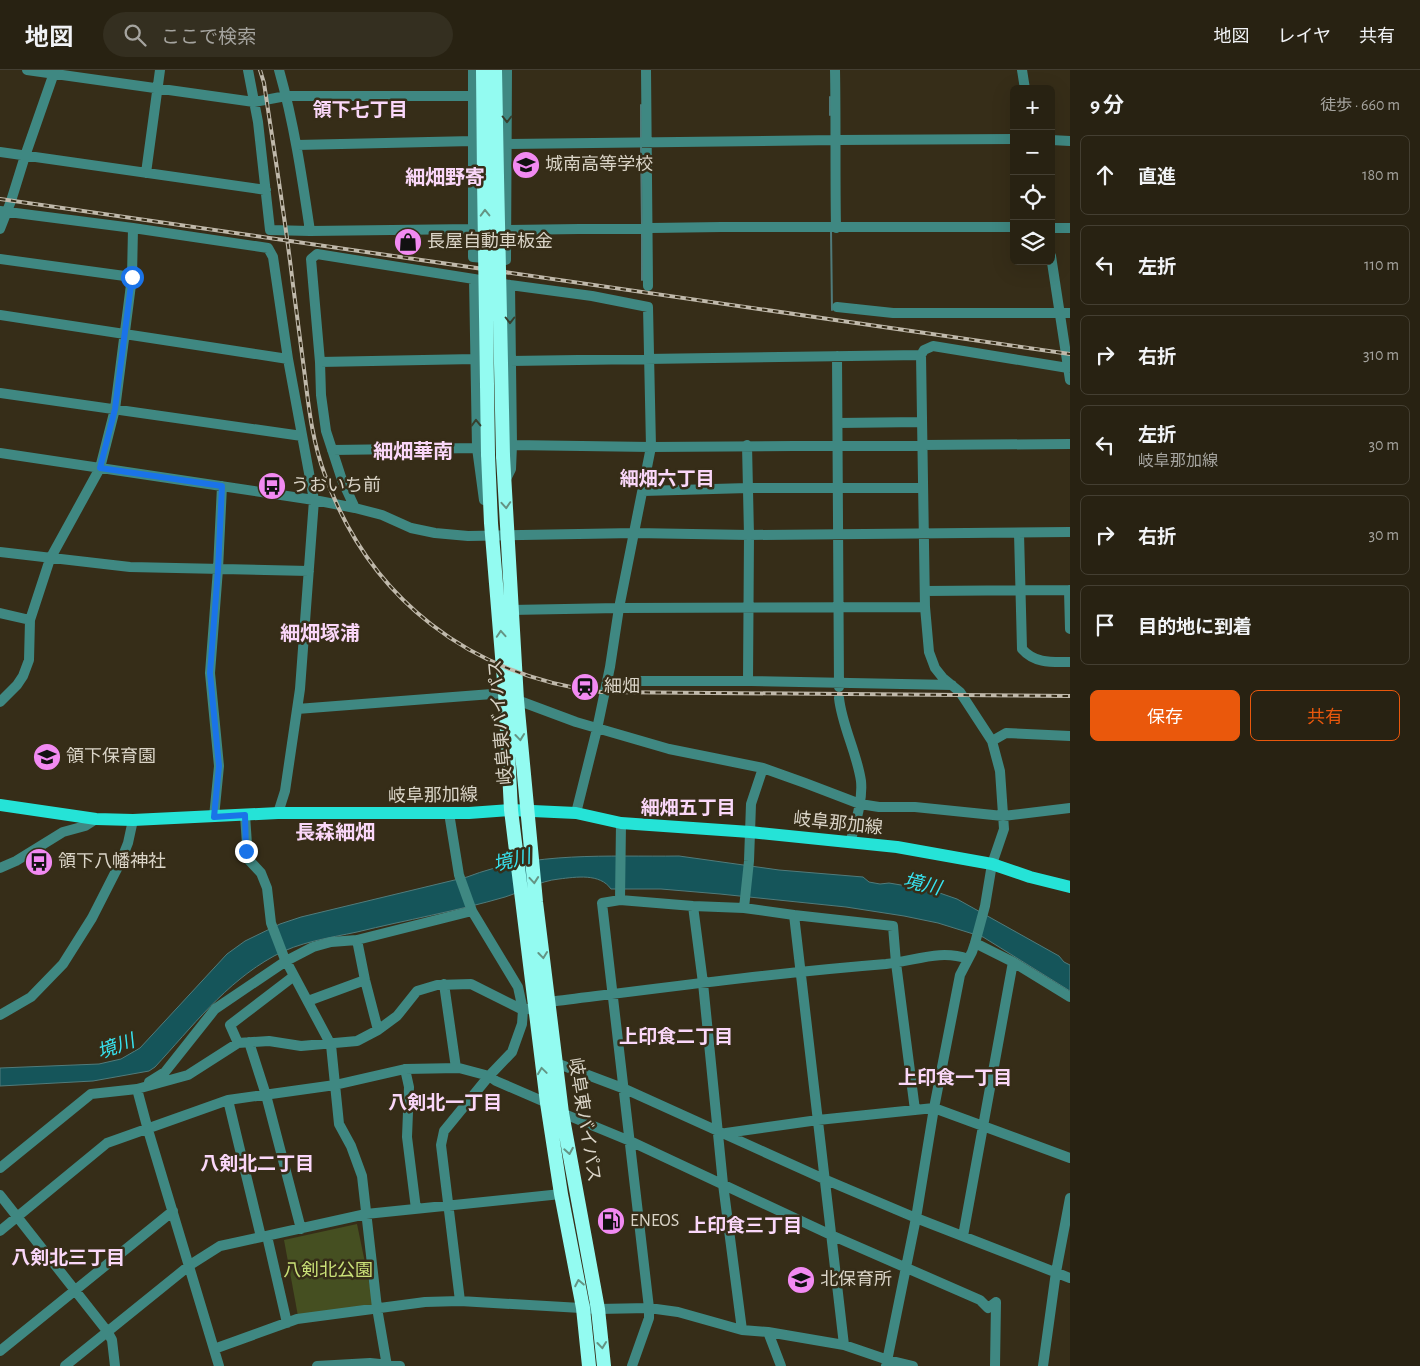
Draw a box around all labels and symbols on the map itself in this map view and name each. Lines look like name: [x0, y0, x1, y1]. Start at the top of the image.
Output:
district label: 領下七丁目: [312, 100, 408, 120]
one-way arrow: [501, 115, 512, 123]
school or university icon: 城南高等学校: [511, 150, 541, 180]
place label: 城南高等学校: [545, 154, 653, 174]
district label: 細畑野寄: [405, 167, 485, 188]
one-way arrow: [480, 209, 490, 216]
shop icon: 長屋自動車板金: [393, 227, 423, 257]
place label: 長屋自動車板金: [427, 231, 553, 251]
route start: [121, 266, 144, 289]
one-way arrow: [505, 316, 515, 324]
one-way arrow: [471, 419, 481, 426]
district label: 細畑華南: [373, 441, 453, 462]
district label: 細畑六丁目: [619, 468, 715, 489]
bus stop icon: うおいち前: [257, 471, 287, 501]
place label: うおいち前: [291, 475, 381, 495]
one-way arrow: [500, 501, 511, 509]
district label: 細畑塚浦: [280, 622, 360, 644]
one-way arrow: [495, 630, 506, 638]
street label: 岐阜東バイパス: [486, 659, 515, 785]
station icon: 細畑: [570, 672, 600, 702]
place label: 細畑: [604, 676, 640, 696]
one-way arrow: [515, 733, 526, 741]
school or university icon: 領下保育園: [32, 742, 62, 772]
place label: 領下保育園: [66, 747, 156, 766]
street label: 岐阜那加線: [388, 784, 478, 806]
district label: 細畑五丁目: [640, 797, 736, 818]
street label: 岐阜那加線: [792, 808, 884, 838]
district label: 長森細畑: [295, 822, 375, 843]
route end: [235, 840, 258, 863]
water label: 境川: [491, 846, 535, 875]
bus stop icon: 領下八幡神社: [24, 847, 54, 877]
place label: 領下八幡神社: [58, 852, 166, 871]
water label: 境川: [901, 870, 945, 899]
one-way arrow: [528, 876, 539, 884]
one-way arrow: [537, 951, 548, 959]
district label: 上印食二丁目: [619, 1026, 733, 1047]
water label: 境川: [95, 1030, 139, 1062]
street label: 岐阜東バイパス: [565, 1056, 604, 1183]
one-way arrow: [538, 1067, 548, 1075]
district label: 上印食一丁目: [898, 1067, 1012, 1088]
district label: 八剣北一丁目: [388, 1093, 502, 1113]
one-way arrow: [563, 1146, 574, 1155]
district label: 八剣北二丁目: [200, 1154, 314, 1174]
fuel station icon: ENEOS: [596, 1206, 626, 1236]
place label: ENEOS: [630, 1212, 679, 1230]
district label: 上印食三丁目: [688, 1215, 802, 1236]
district label: 八剣北三丁目: [11, 1248, 125, 1268]
park label: 八剣北公園: [283, 1260, 373, 1280]
school or university icon: 北保育所: [786, 1265, 816, 1295]
place label: 北保育所: [820, 1269, 892, 1289]
one-way arrow: [574, 1279, 584, 1287]
one-way arrow: [596, 1342, 607, 1350]

